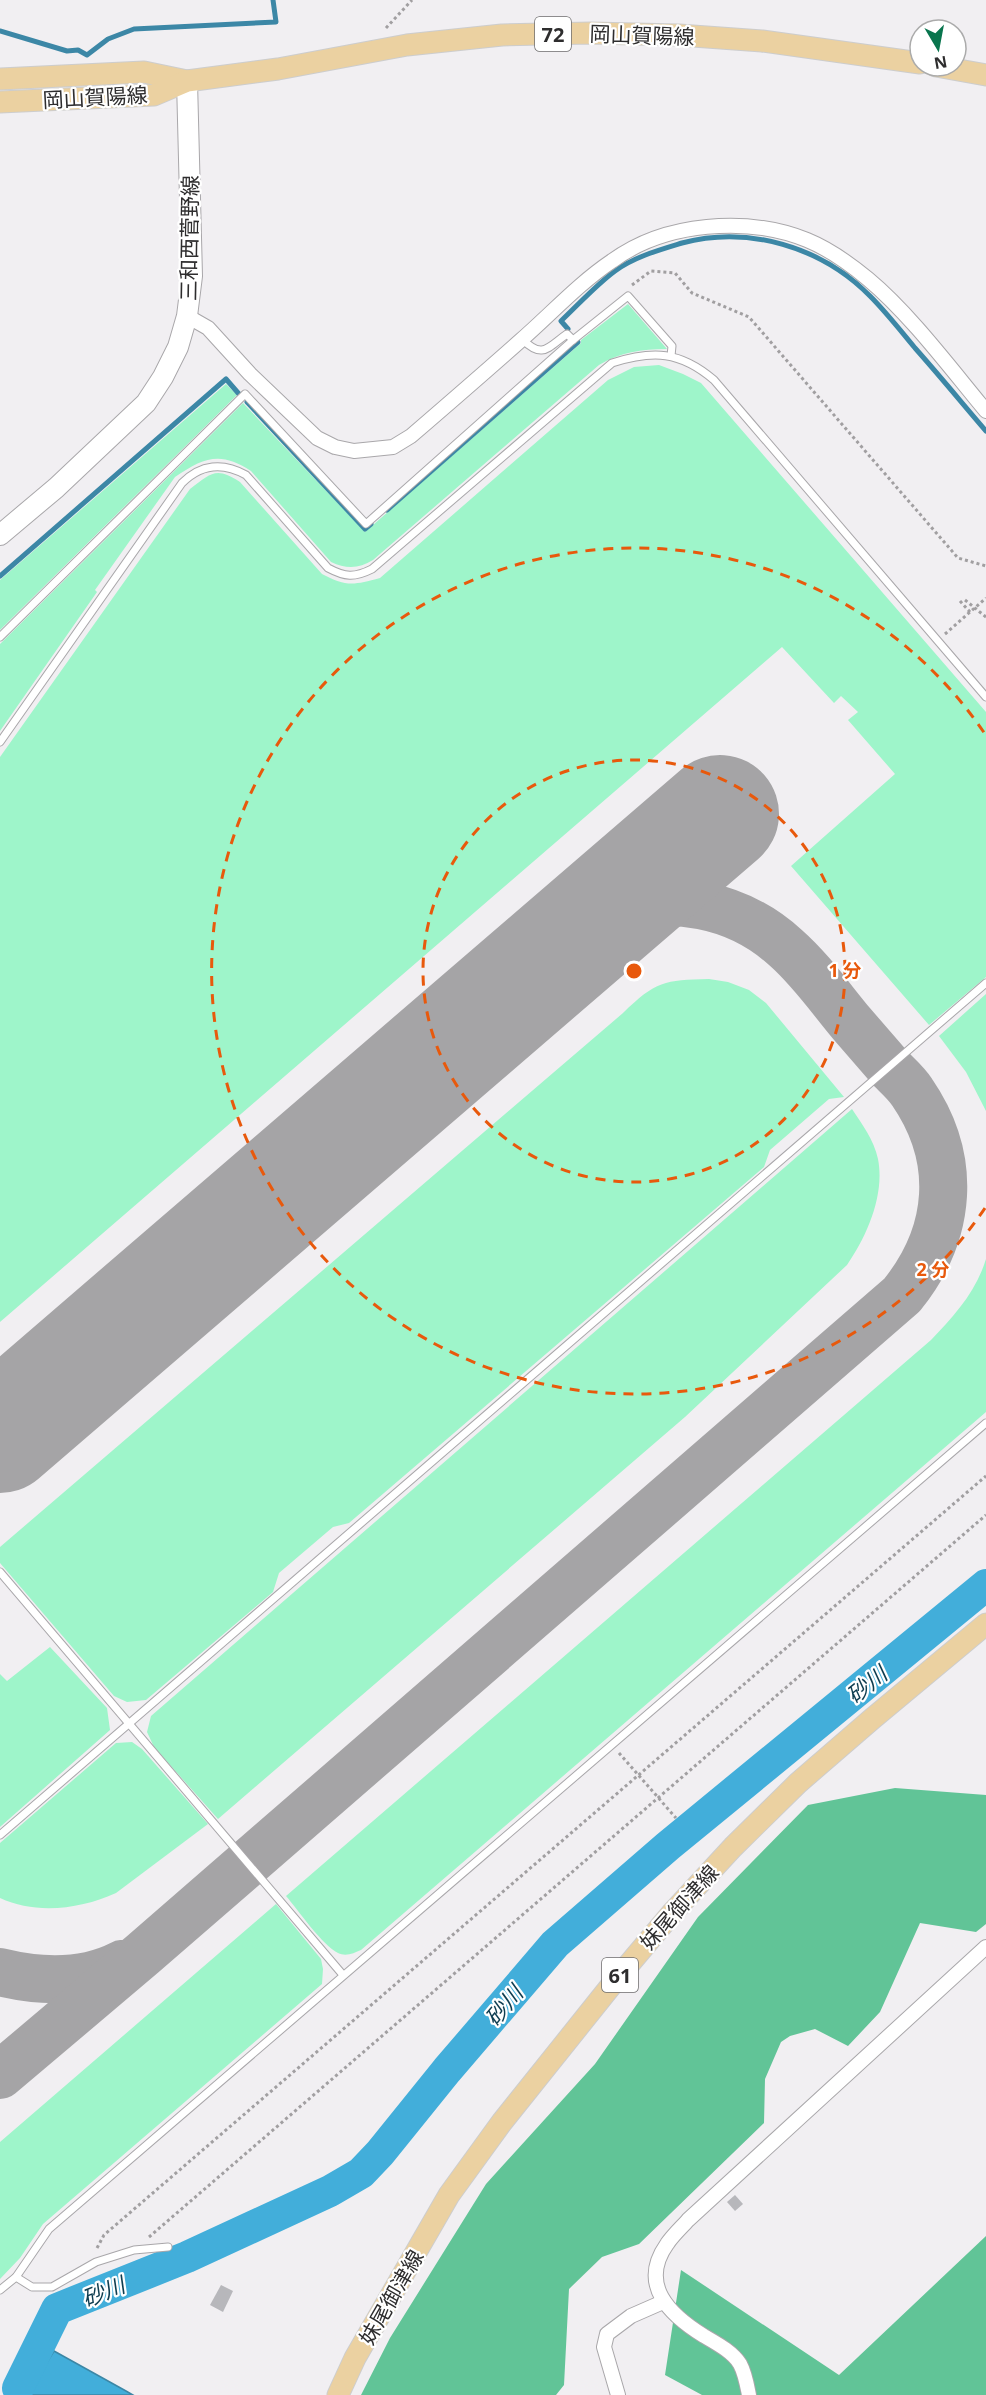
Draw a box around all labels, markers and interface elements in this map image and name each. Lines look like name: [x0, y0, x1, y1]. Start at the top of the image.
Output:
road number: 72: [535, 17, 571, 51]
north arrow: [908, 18, 968, 78]
street label: 岡山賀陽線: [589, 19, 695, 51]
text: N: [932, 51, 949, 75]
street label: 岡山賀陽線: [42, 80, 148, 114]
street label: 三和西菅野線: [174, 175, 204, 301]
text: 1 分: [829, 958, 861, 982]
centre of rings: [624, 961, 644, 981]
text: 2 分: [917, 1257, 949, 1281]
water label: 砂川: [839, 1657, 894, 1710]
street label: 妹尾御津線: [633, 1859, 725, 1955]
road number: 61: [602, 1958, 638, 1992]
water label: 砂川: [477, 1977, 530, 2032]
street label: 妹尾御津線: [353, 2245, 429, 2349]
water label: 砂川: [77, 2268, 131, 2313]

